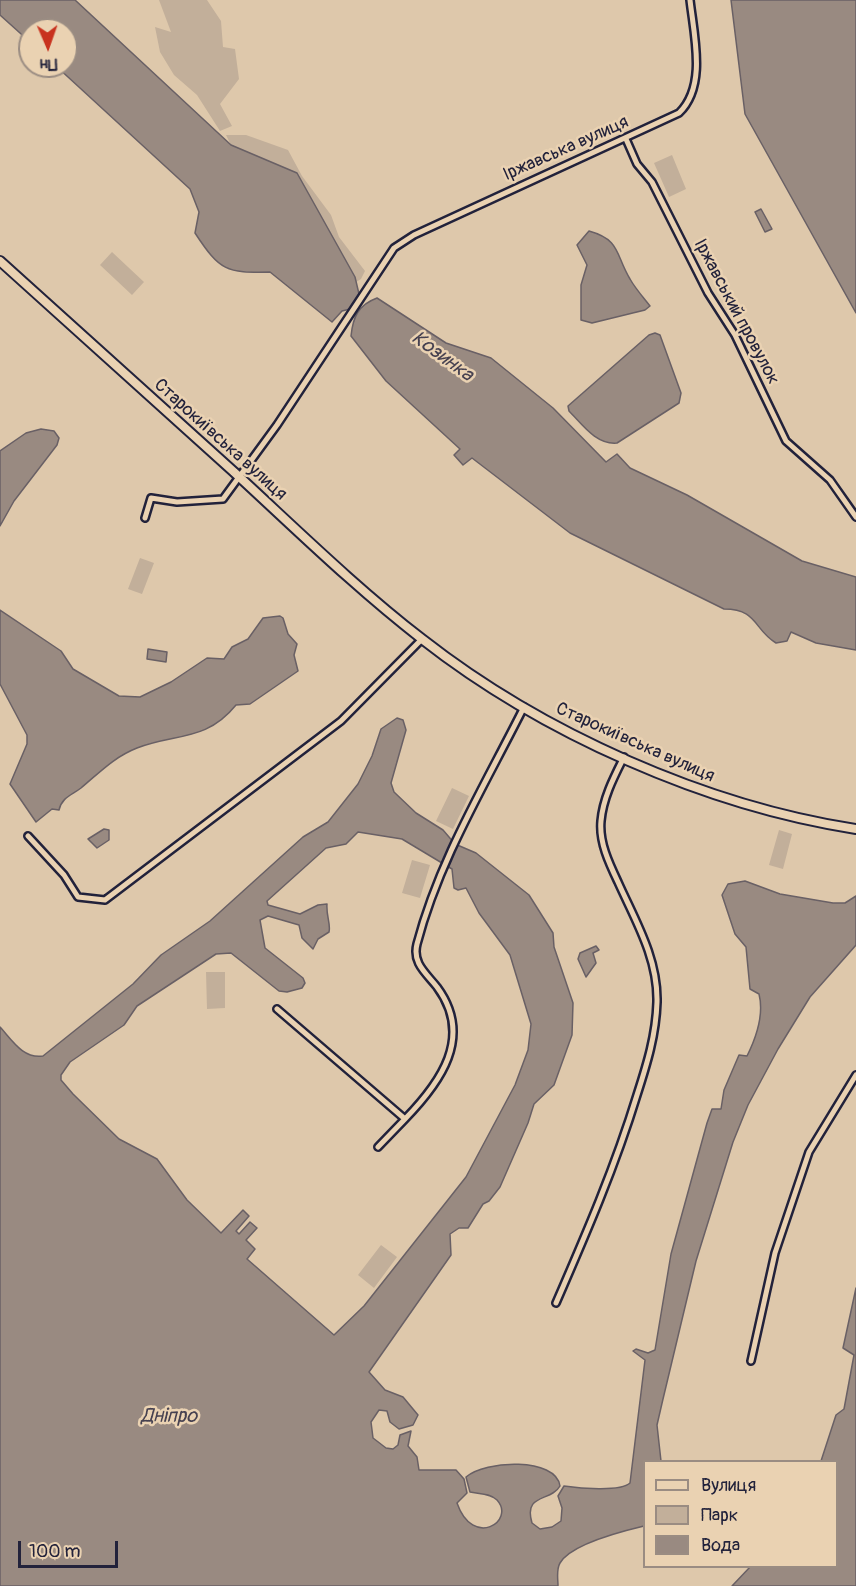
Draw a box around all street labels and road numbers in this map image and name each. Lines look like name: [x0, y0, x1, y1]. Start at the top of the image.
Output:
street label: Іржавська вулиця: [500, 112, 632, 186]
street label: Іржавський провулок: [688, 235, 784, 389]
street label: Старокиївська вулиця: [149, 375, 291, 505]
street label: Старокиївська вулиця: [552, 698, 718, 788]

